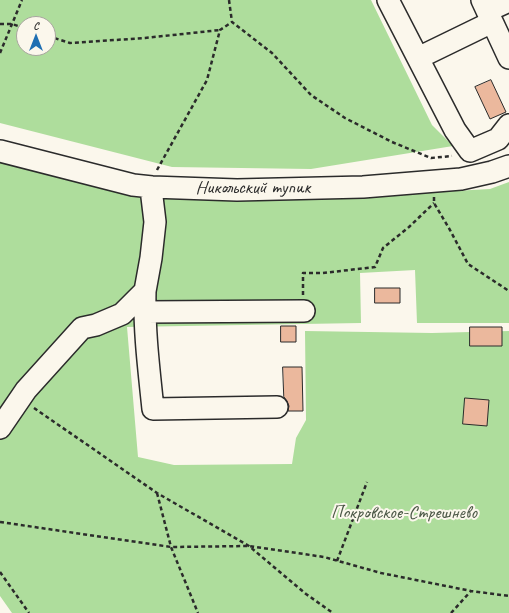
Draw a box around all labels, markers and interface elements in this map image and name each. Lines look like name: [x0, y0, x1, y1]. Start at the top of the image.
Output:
north arrow: [16, 16, 56, 56]
text: С: [33, 18, 39, 32]
street label: Никольский тупик: [196, 177, 310, 199]
park label: Покровское-Стрешнево: [331, 502, 477, 524]

